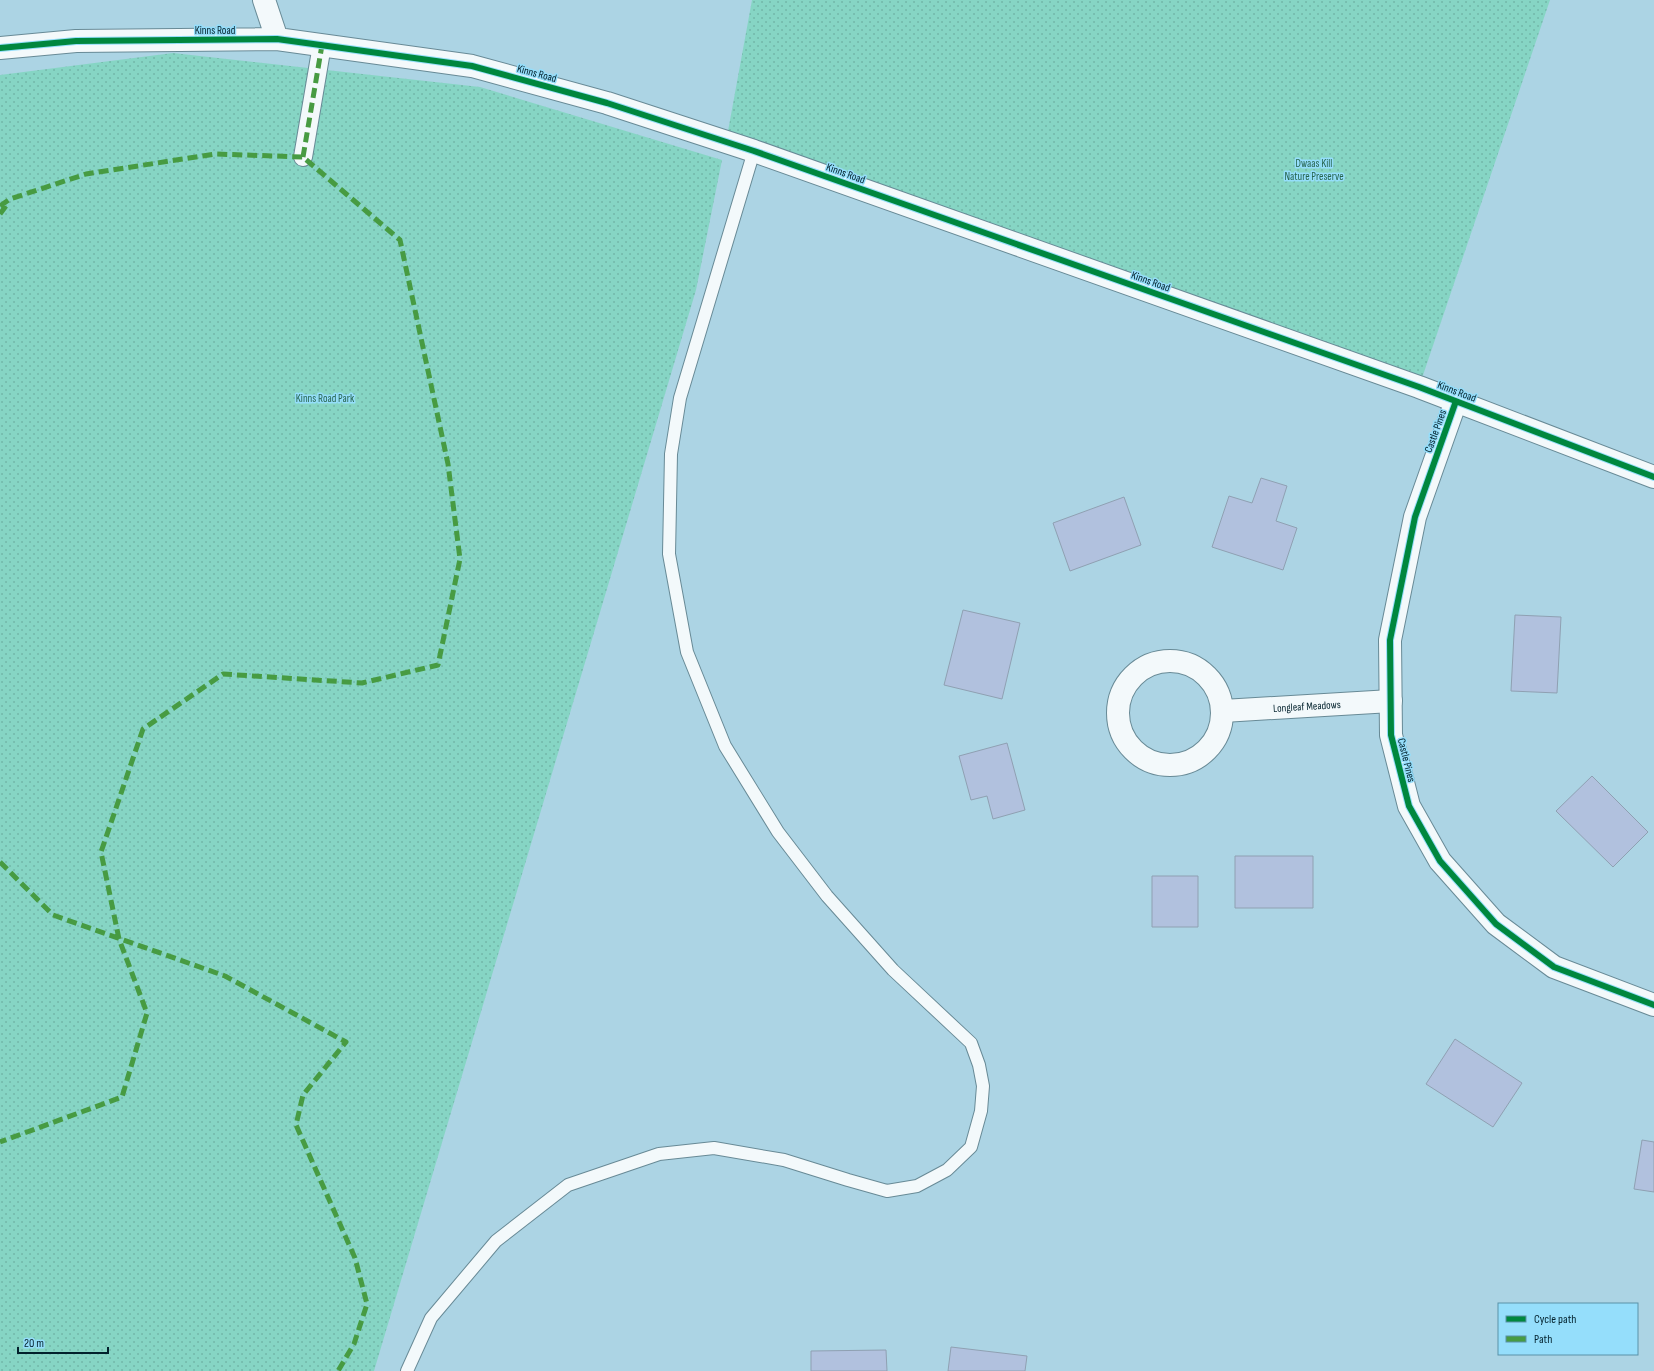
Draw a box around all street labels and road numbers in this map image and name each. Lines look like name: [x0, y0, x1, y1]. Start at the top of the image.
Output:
street label: Kinns Road: [195, 24, 236, 37]
street label: Kinns Road: [516, 62, 559, 85]
street label: Kinns Road: [825, 160, 867, 187]
street label: Kinns Road: [1130, 268, 1172, 295]
street label: Kinns Road: [1436, 378, 1478, 405]
street label: Castle Pines: [1422, 408, 1449, 454]
street label: Longleaf Meadows: [1273, 698, 1341, 715]
street label: Castle Pines: [1395, 737, 1418, 783]

